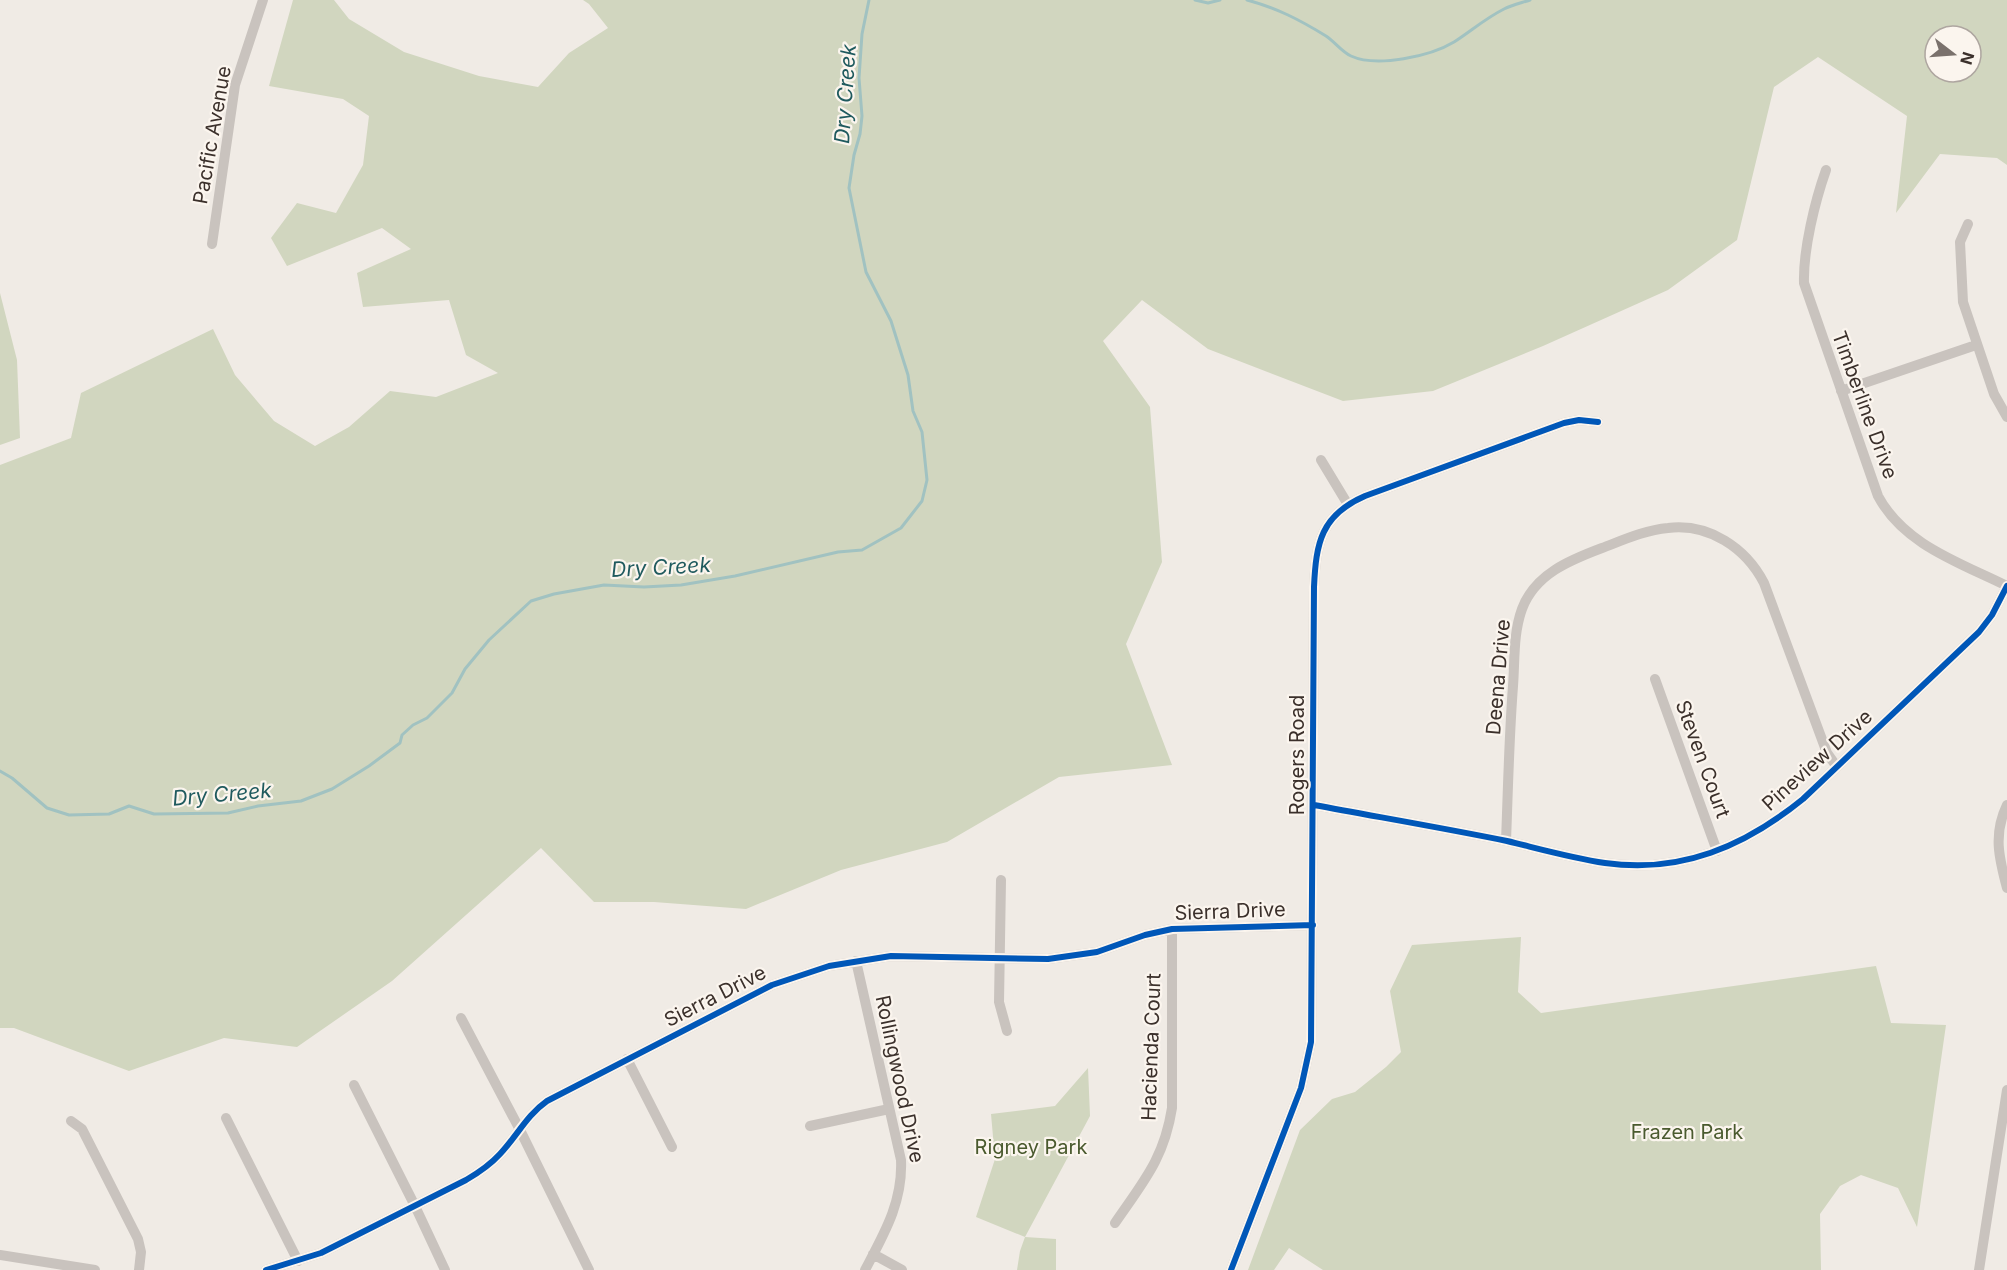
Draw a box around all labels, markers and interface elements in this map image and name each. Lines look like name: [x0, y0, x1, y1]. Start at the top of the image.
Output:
north arrow: [1923, 24, 1983, 84]
water label: Dry Creek: [829, 43, 861, 145]
text: N: [1956, 50, 1979, 67]
street label: Pacific Avenue: [188, 64, 236, 206]
street label: Timberline Drive: [1827, 328, 1903, 482]
water label: Dry Creek: [611, 552, 712, 582]
street label: Deena Drive: [1481, 618, 1515, 736]
street label: Rogers Road: [1285, 695, 1309, 815]
street label: Steven Court: [1671, 697, 1736, 821]
street label: Pineview Drive: [1757, 704, 1877, 816]
water label: Dry Creek: [171, 777, 273, 811]
street label: Sierra Drive: [1174, 897, 1286, 925]
street label: Sierra Drive: [660, 960, 770, 1032]
street label: Hacienda Court: [1136, 972, 1166, 1121]
street label: Rollingwood Drive: [871, 993, 929, 1165]
park label: Frazen Park: [1631, 1120, 1743, 1144]
park label: Rigney Park: [975, 1135, 1087, 1159]

